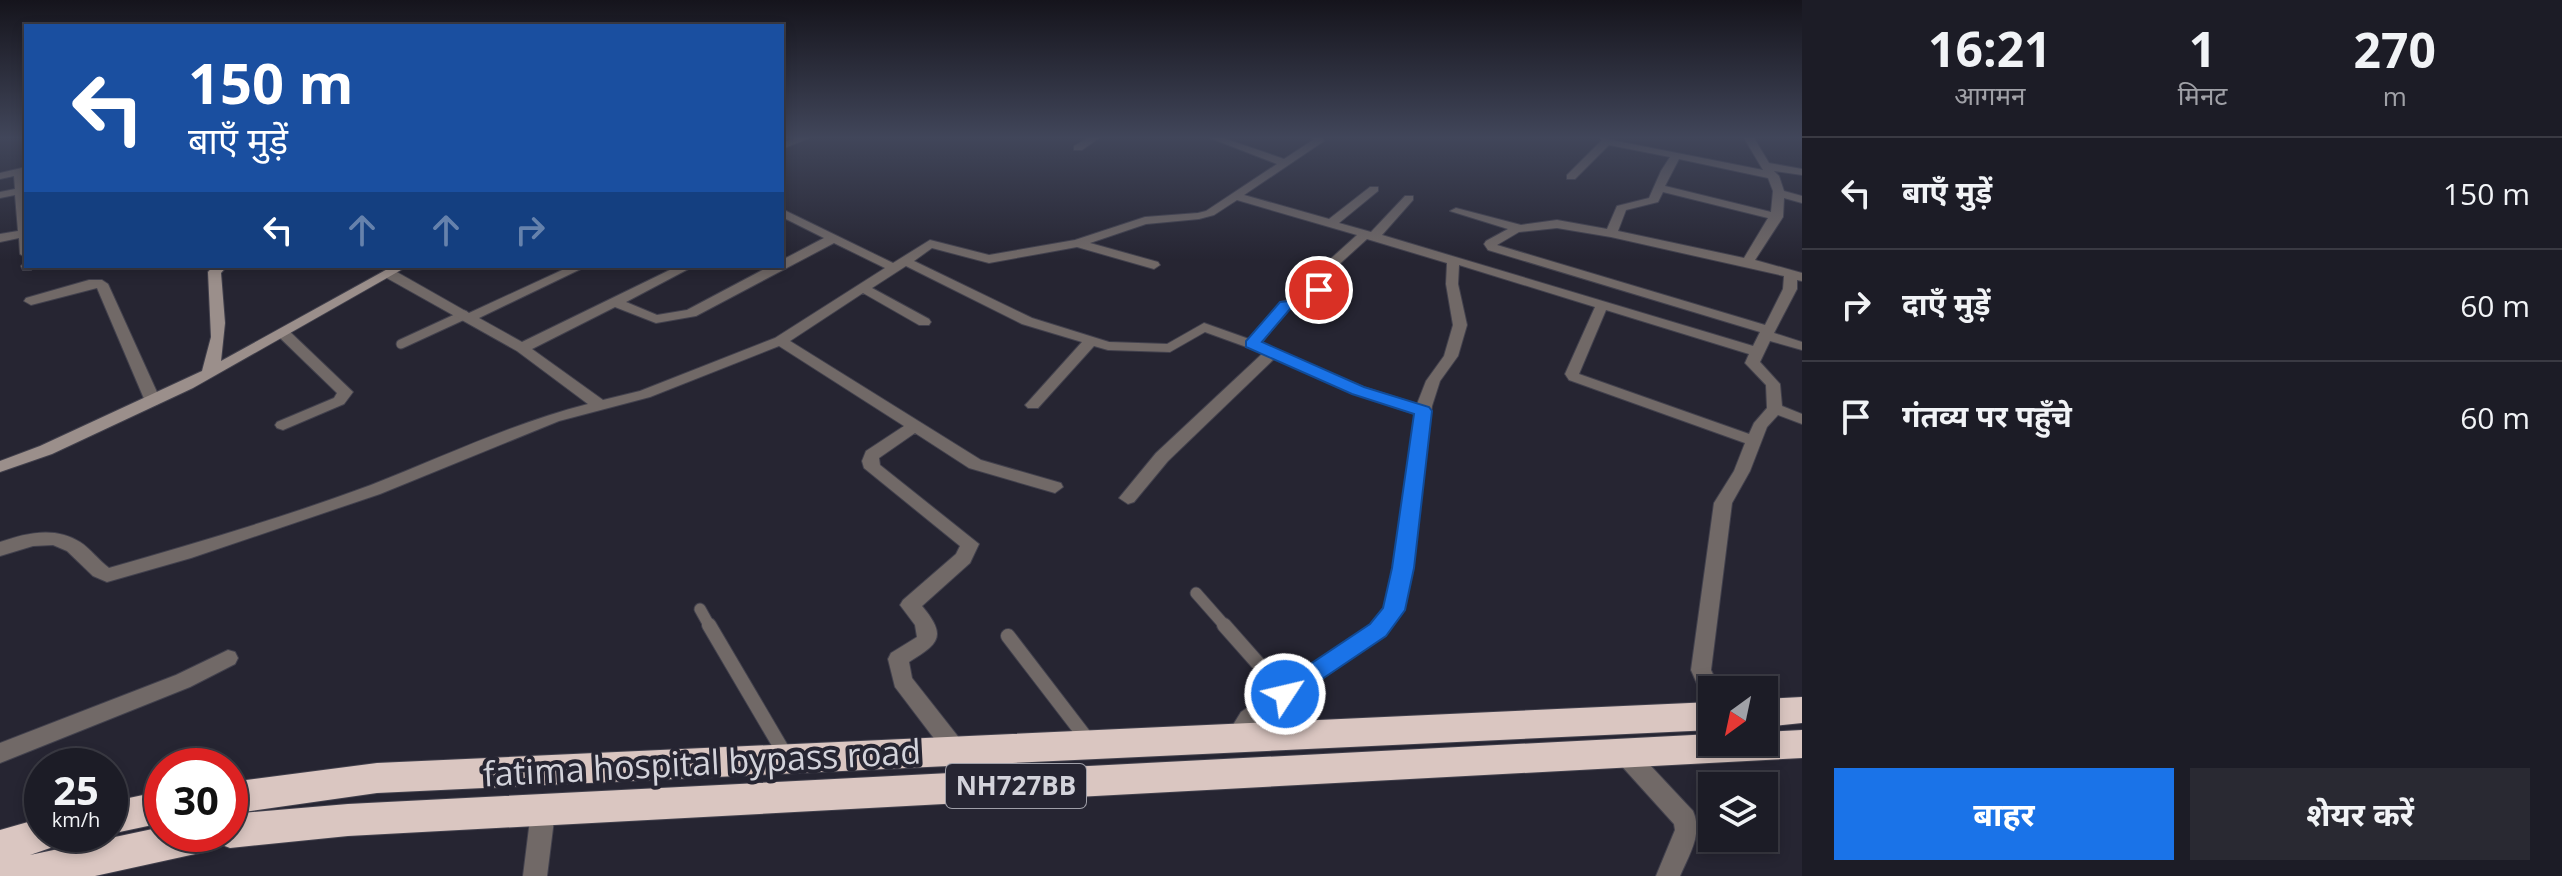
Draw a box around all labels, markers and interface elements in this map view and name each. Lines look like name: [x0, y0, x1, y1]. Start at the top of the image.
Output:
text: 16:21: [1928, 16, 2052, 81]
text: 1: [2189, 16, 2216, 81]
text: 270: [2354, 17, 2436, 82]
text: 150 m: [188, 44, 354, 120]
icon: left: [56, 56, 160, 160]
text: आगमन: [1954, 77, 2025, 113]
text: मिनट: [2178, 77, 2227, 113]
text: m: [2383, 78, 2407, 114]
text: बाएँ मुड़ें: [188, 116, 288, 165]
icon: left: [1834, 171, 1878, 215]
text: बाएँ मुड़ें: [1902, 171, 1992, 212]
text: 150 m: [2443, 173, 2530, 214]
icon: left: [256, 208, 300, 252]
icon: ahead: [340, 208, 384, 252]
icon: ahead: [424, 208, 468, 252]
icon: right: [508, 208, 552, 252]
pin: [1285, 256, 1353, 324]
icon: arrive: [1297, 268, 1341, 312]
icon: right: [1834, 283, 1878, 327]
text: दाएँ मुड़ें: [1902, 283, 1990, 324]
text: 60 m: [2460, 285, 2530, 326]
icon: arrive: [1834, 395, 1878, 439]
text: गंतव्य पर पहुँचे: [1902, 395, 2072, 436]
text: 60 m: [2460, 397, 2530, 438]
position arrow: [1243, 652, 1327, 736]
north arrow: [1698, 676, 1778, 756]
map controls: [1698, 676, 1778, 852]
street label: fatima hospital bypass road: [482, 728, 922, 796]
speed limit sign: 30: [144, 748, 248, 852]
text: 25: [53, 762, 99, 817]
road number: NH727BB: [946, 764, 1086, 808]
button: बाहर: [1834, 768, 2174, 860]
button: शेयर करें: [2190, 768, 2530, 860]
button: layers: [1698, 772, 1778, 852]
text: km/h: [52, 806, 100, 833]

